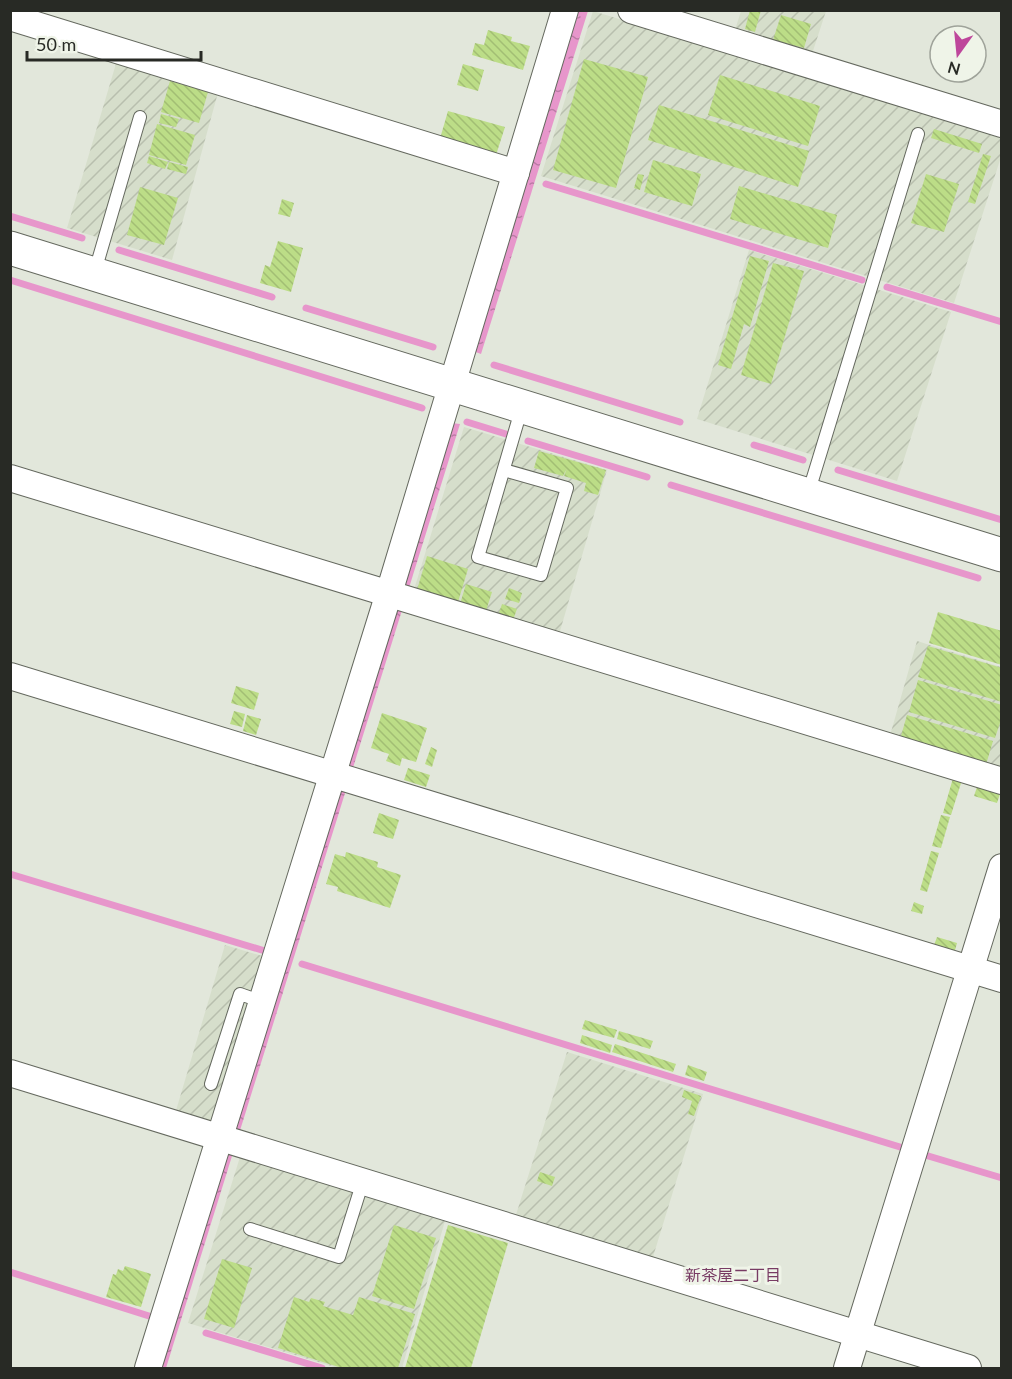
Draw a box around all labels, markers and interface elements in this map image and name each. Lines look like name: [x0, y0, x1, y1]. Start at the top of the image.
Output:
scale bar: [27, 24, 201, 62]
north arrow: [928, 24, 988, 84]
text: 50 m: [36, 33, 76, 55]
text: N: [946, 58, 962, 80]
district label: 新茶屋二丁目: [685, 1265, 781, 1284]

